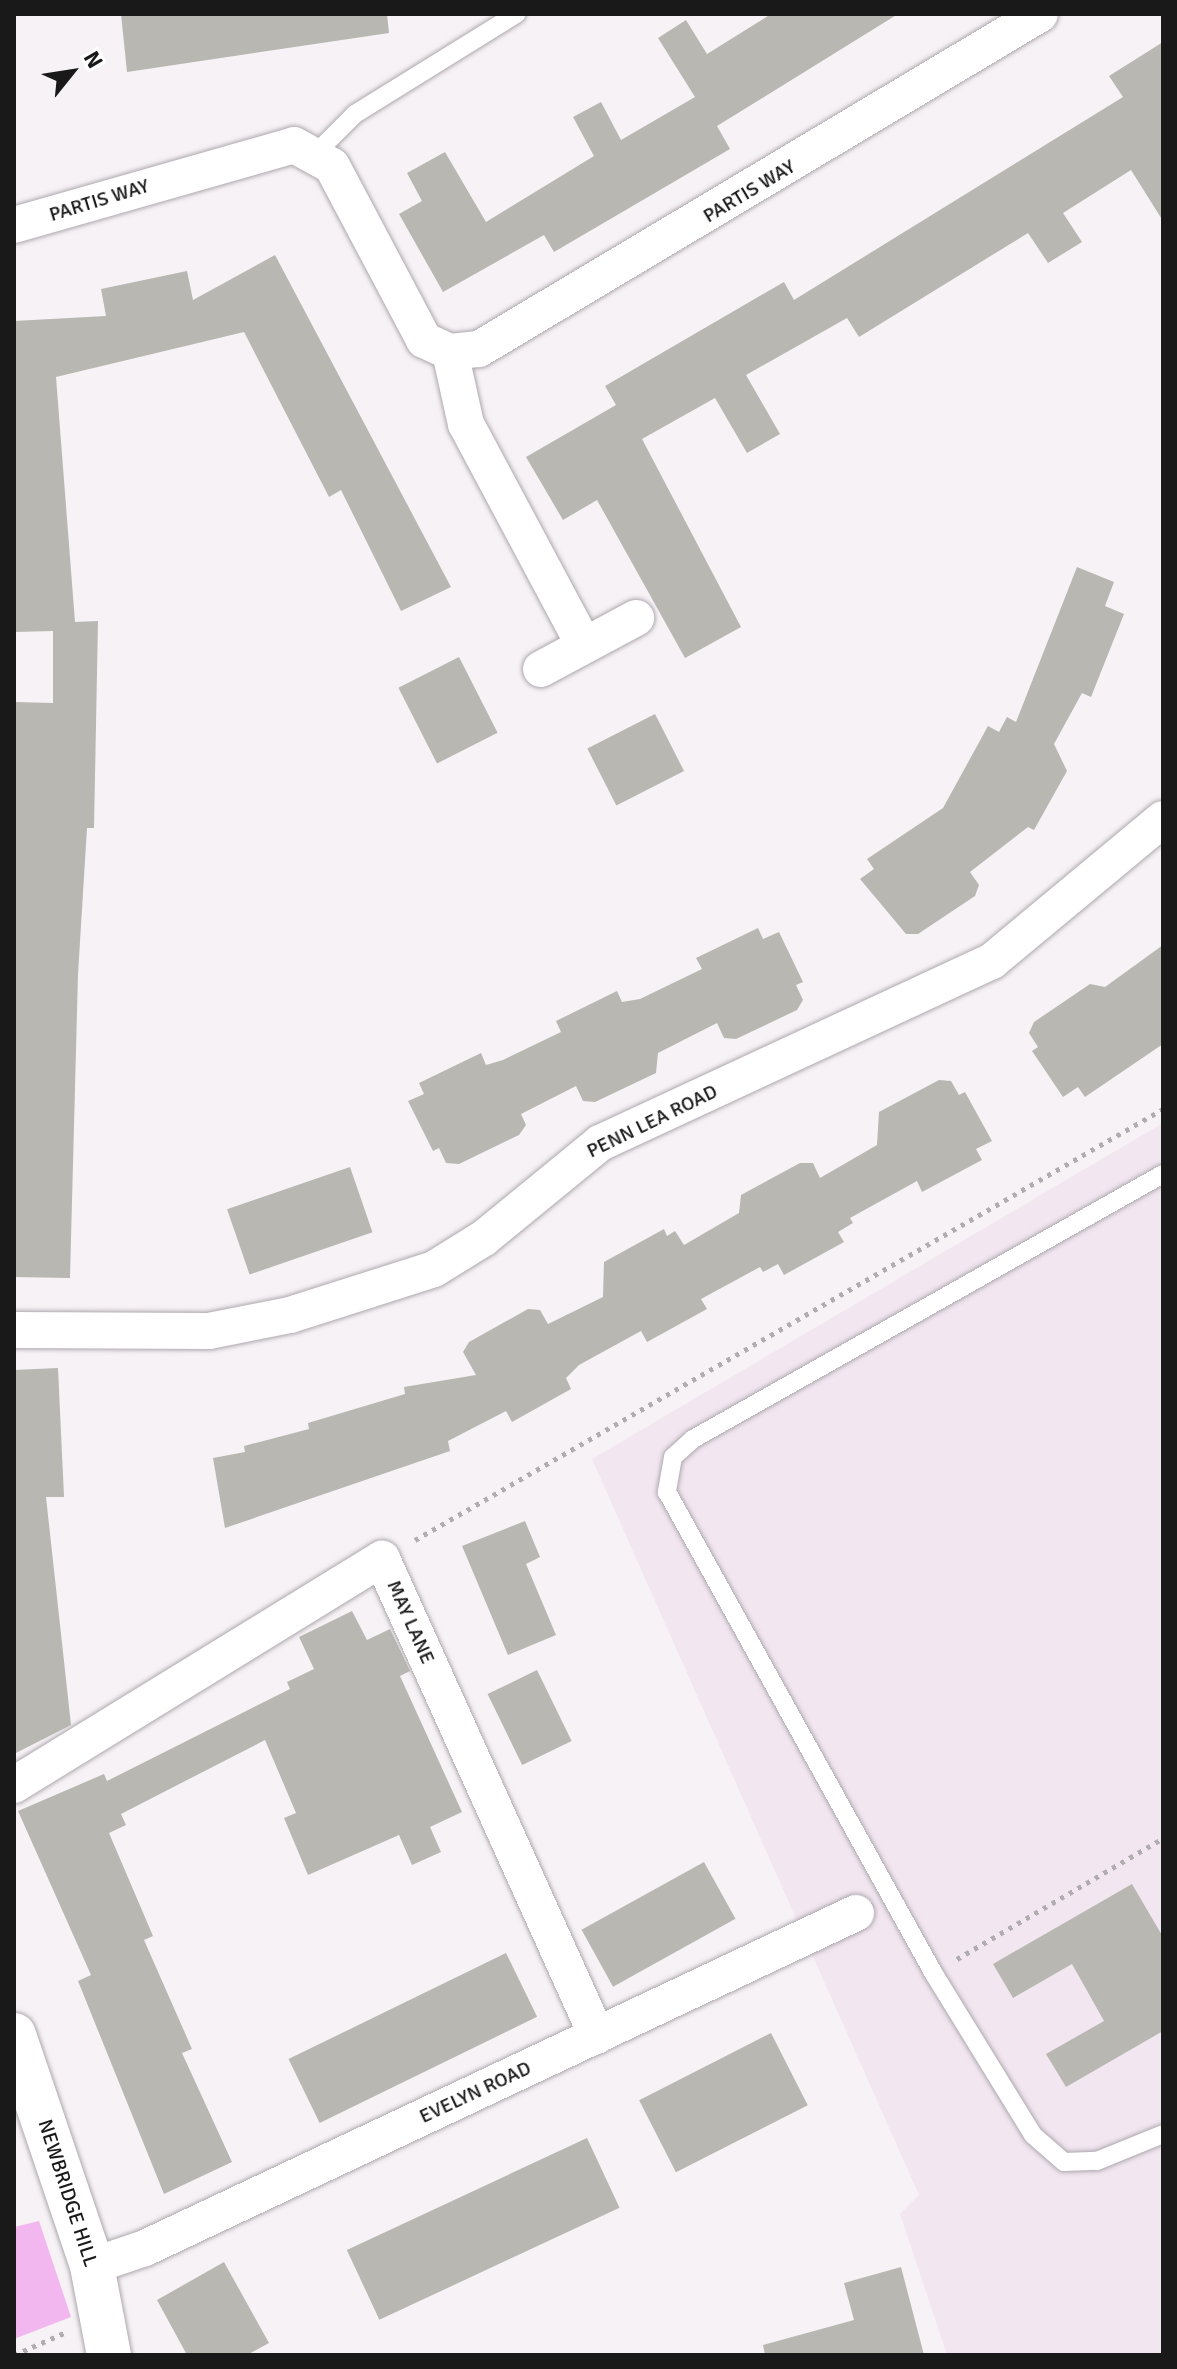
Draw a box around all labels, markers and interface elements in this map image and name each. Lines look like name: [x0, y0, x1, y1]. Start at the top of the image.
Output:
north arrow: [32, 32, 112, 112]
text: N: [78, 46, 109, 73]
street label: PARTIS WAY: [699, 154, 799, 228]
street label: PARTIS WAY: [46, 173, 152, 227]
street label: PENN LEA ROAD: [583, 1079, 721, 1163]
street label: MAY LANE: [382, 1576, 440, 1668]
street label: EVELYN ROAD: [415, 2056, 535, 2128]
street label: NEWBRIDGE HILL: [33, 2116, 103, 2270]

